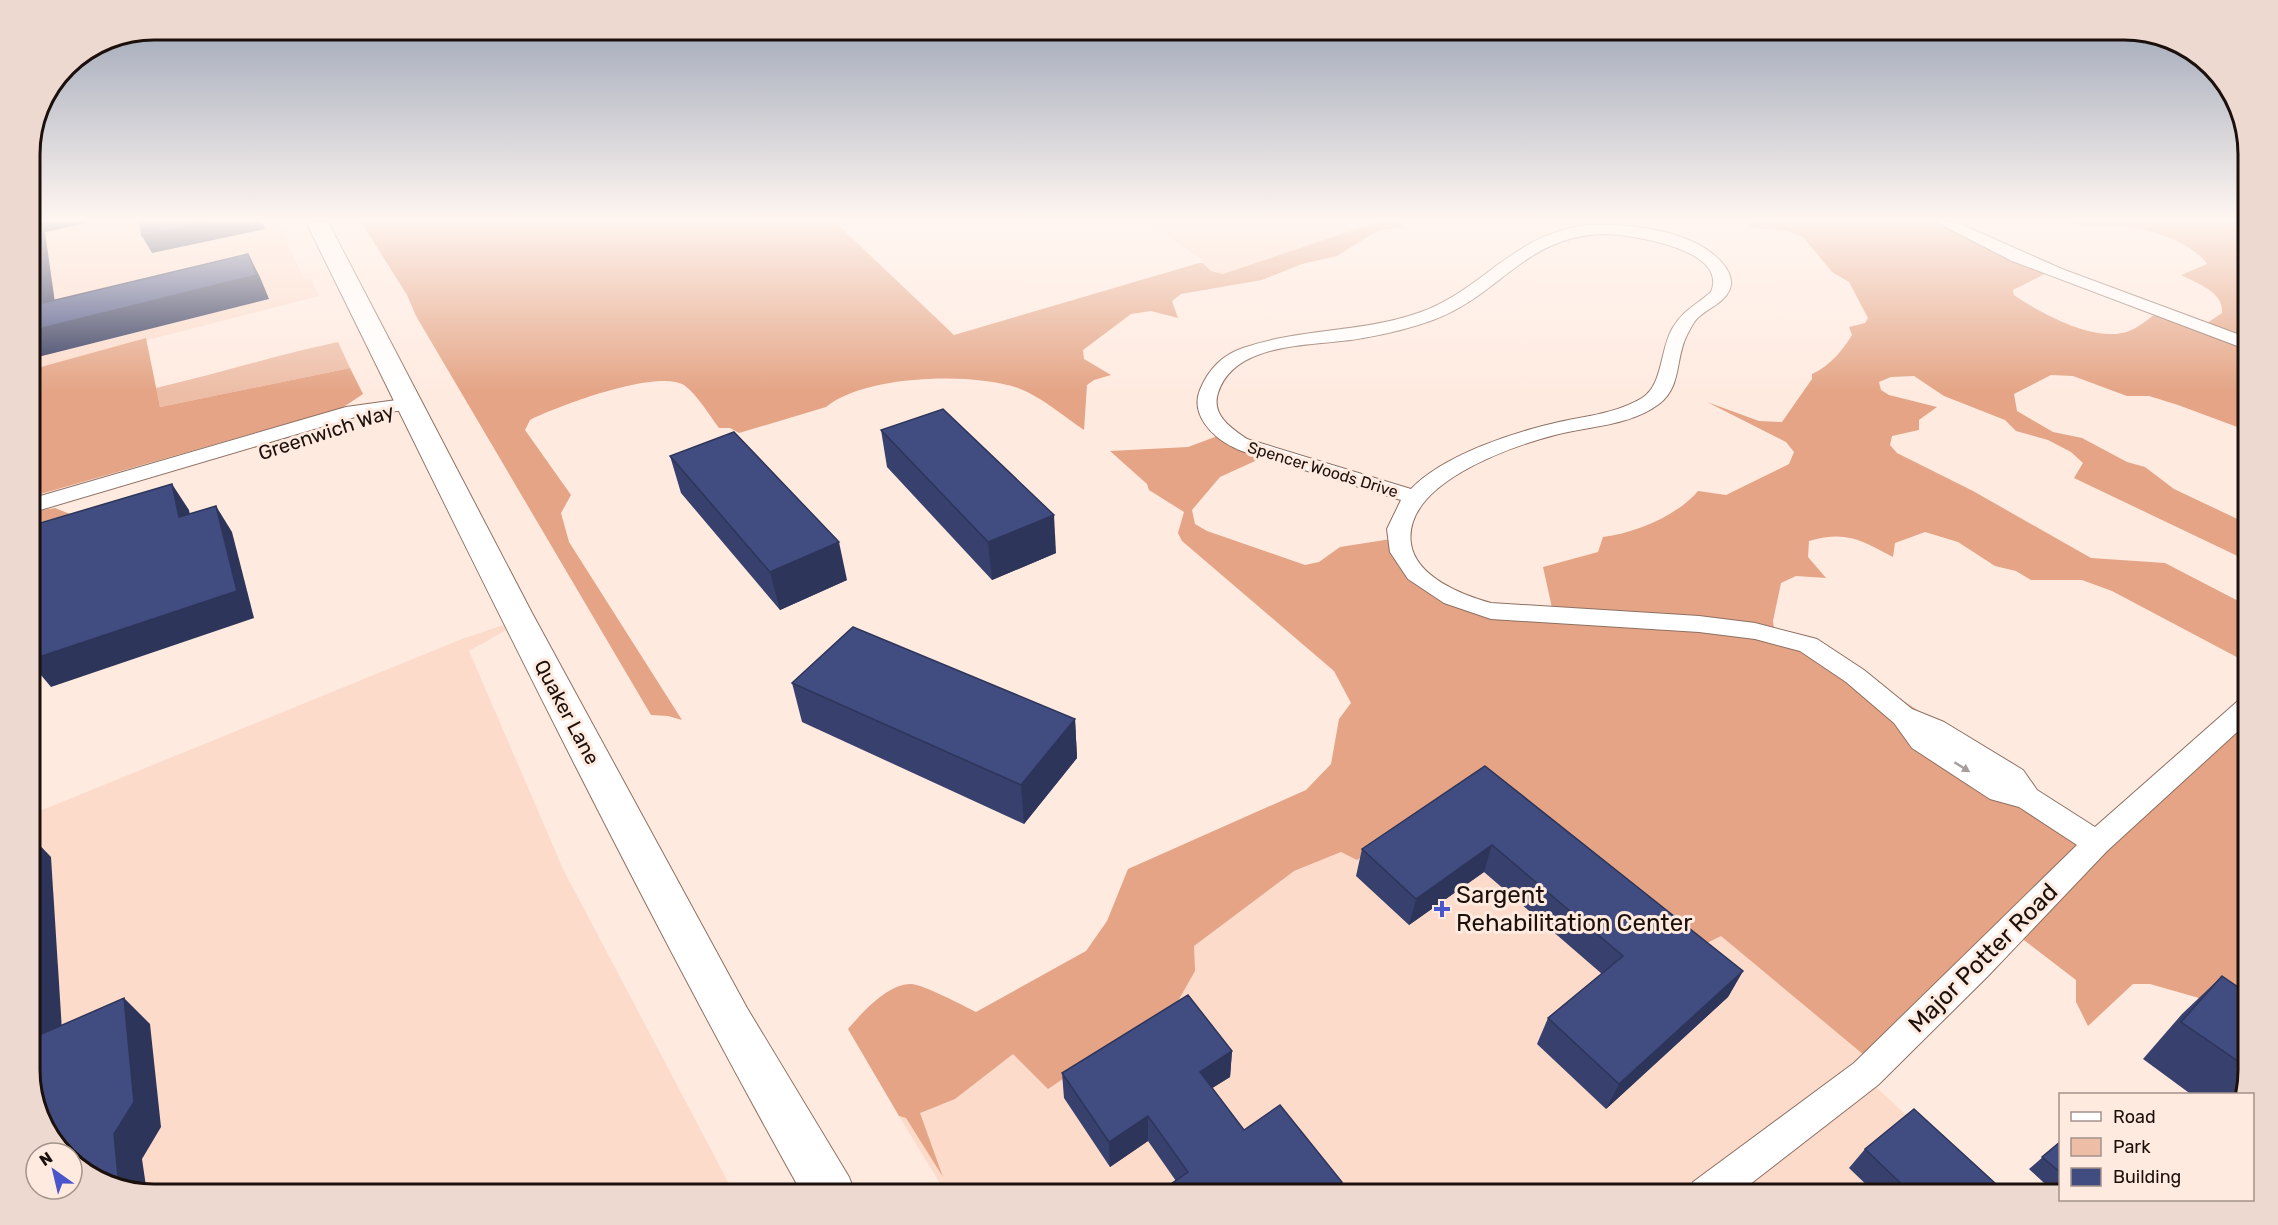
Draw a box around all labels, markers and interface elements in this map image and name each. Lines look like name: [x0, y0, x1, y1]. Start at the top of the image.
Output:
street label: Greenwich Way: [255, 399, 397, 465]
street label: Spencer Woods Drive: [1245, 438, 1400, 501]
street label: Quaker Lane: [529, 655, 605, 769]
one-way arrow: [1954, 762, 1970, 773]
street label: Major Potter Road: [1903, 878, 2063, 1038]
place label: Sargent Rehabilitation Center: [1456, 881, 1692, 937]
marker: Sargent Rehabilitation Center: [1433, 900, 1451, 918]
legend: [2059, 1093, 2254, 1201]
text: Road: [2113, 1106, 2156, 1128]
text: Park: [2113, 1136, 2151, 1158]
north arrow: [24, 1141, 84, 1201]
text: N: [36, 1148, 56, 1170]
text: Building: [2113, 1166, 2181, 1188]

